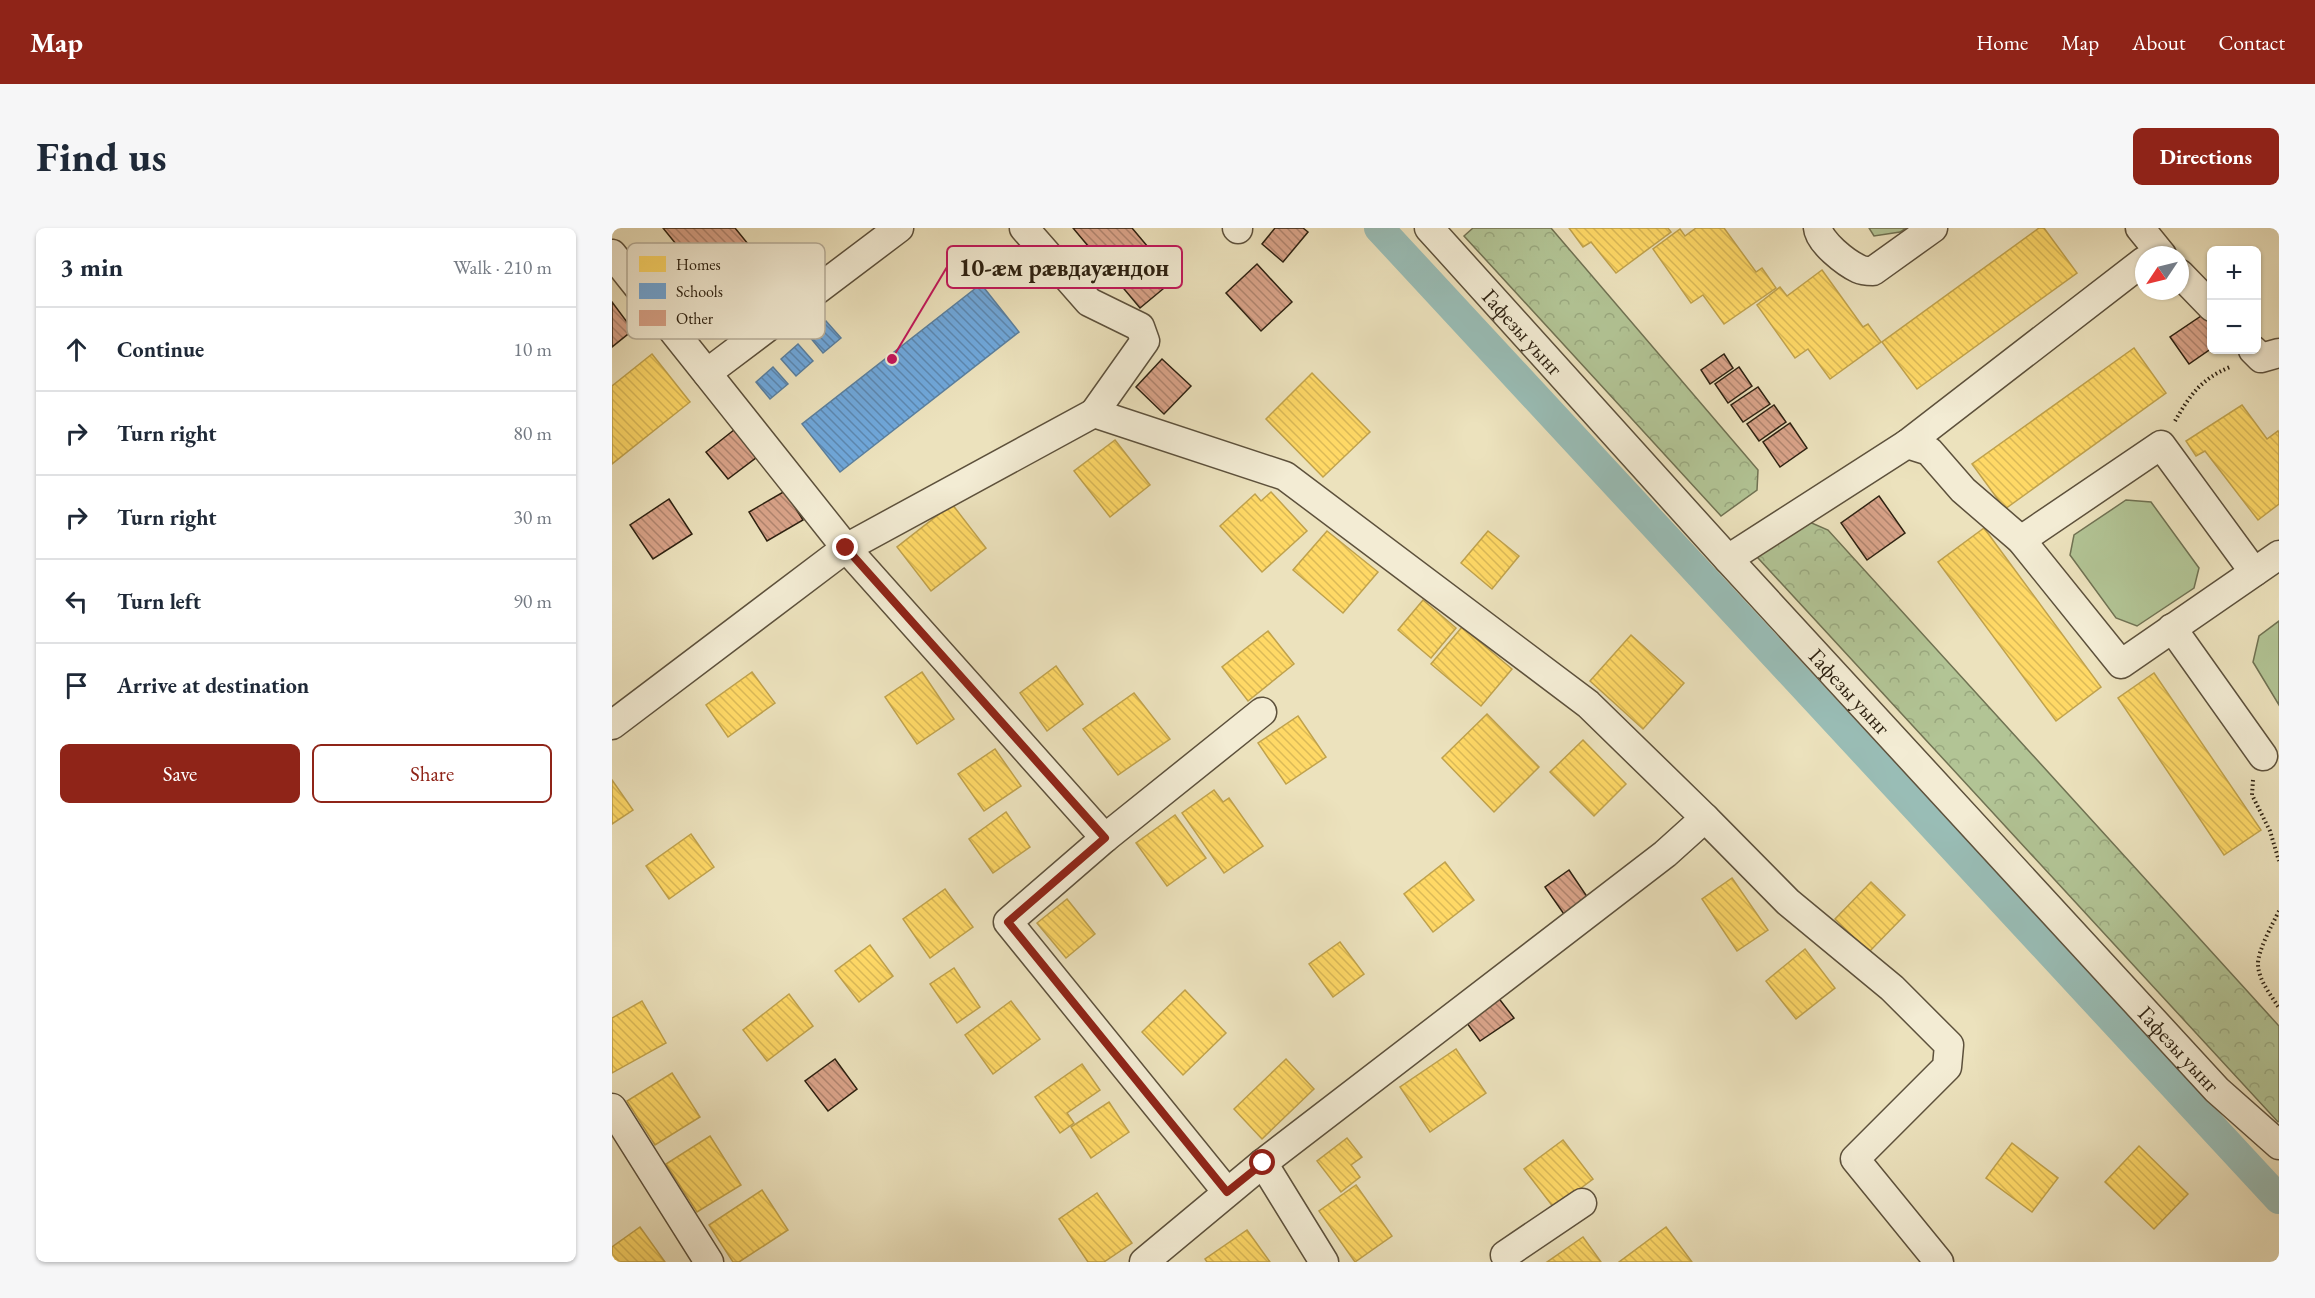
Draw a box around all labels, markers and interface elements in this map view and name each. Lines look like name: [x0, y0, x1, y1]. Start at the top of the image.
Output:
text: Map: [30, 24, 83, 60]
text: Home: [1976, 29, 2028, 56]
text: Map: [2061, 29, 2099, 56]
text: About: [2132, 29, 2185, 56]
text: Contact: [2218, 29, 2285, 56]
button: Directions: [2133, 128, 2279, 185]
text: Find us: [36, 129, 167, 184]
legend: [627, 243, 825, 339]
callout: 10-æм рӕвдауӕндон: [947, 246, 1182, 288]
north arrow: [2135, 246, 2189, 300]
map controls: [2207, 246, 2261, 354]
button: +: [2207, 246, 2261, 300]
text: 3 min: [60, 250, 123, 284]
text: 10-æм рӕвдауӕндон: [959, 252, 1169, 284]
text: Walk · 210 m: [453, 254, 552, 280]
text: Homes: [676, 254, 721, 275]
text: Schools: [676, 281, 723, 302]
street label: Гафезы уынг: [1476, 282, 1570, 382]
button: −: [2207, 300, 2261, 354]
text: Other: [676, 308, 714, 329]
icon: ahead: [60, 333, 93, 366]
text: Continue: [117, 335, 204, 364]
text: 10 m: [513, 336, 552, 362]
icon: right: [60, 417, 93, 450]
text: Turn right: [117, 419, 216, 448]
text: 80 m: [513, 420, 552, 446]
icon: right: [60, 501, 93, 534]
text: Turn right: [117, 503, 216, 532]
text: 30 m: [513, 504, 552, 530]
route end: [832, 534, 858, 560]
icon: left: [60, 585, 93, 618]
text: Turn left: [117, 587, 201, 616]
text: 90 m: [513, 588, 552, 614]
street label: Гафезы уынг: [1803, 642, 1897, 741]
icon: arrive: [60, 669, 93, 702]
text: Arrive at destination: [117, 671, 309, 700]
button: Save: [60, 744, 300, 803]
button: Share: [312, 744, 552, 803]
street label: Гафезы уынг: [2132, 999, 2226, 1099]
route start: [1249, 1149, 1275, 1175]

